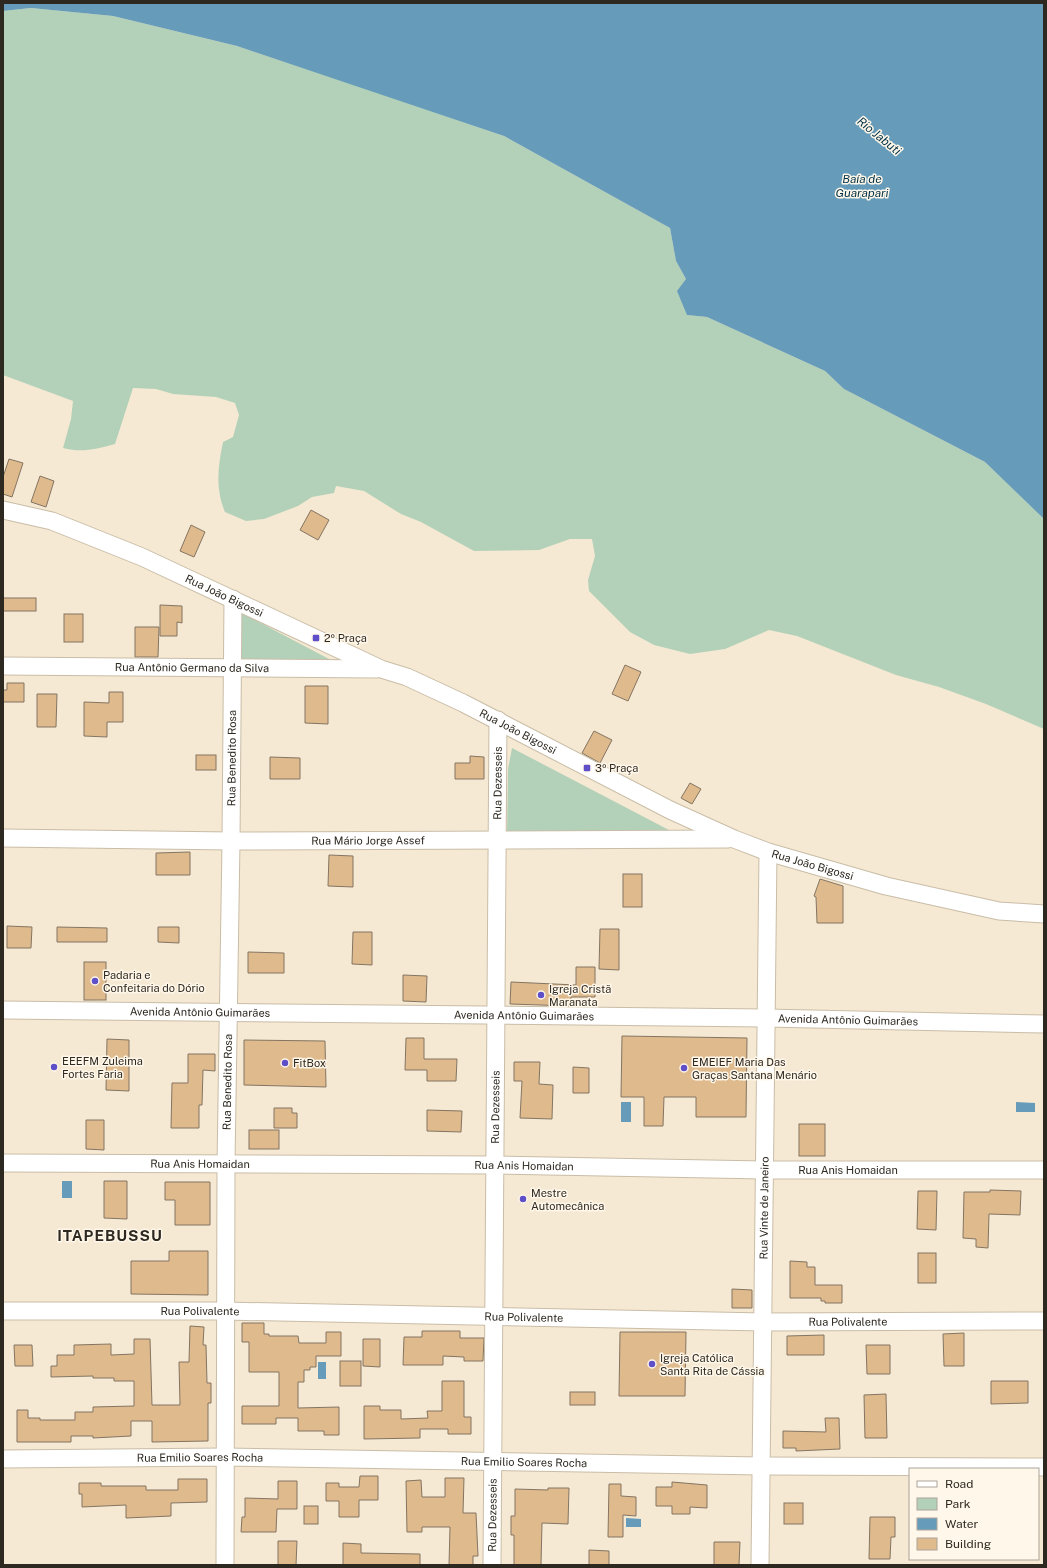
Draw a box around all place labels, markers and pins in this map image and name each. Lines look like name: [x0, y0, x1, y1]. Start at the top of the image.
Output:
place label: 2º Praça: [324, 632, 367, 645]
marker: 2º Praça: [311, 633, 321, 643]
place label: 3º Praça: [595, 762, 638, 775]
marker: 3º Praça: [582, 763, 592, 773]
place label: Padaria e Confeitaria do Dório: [103, 969, 205, 994]
marker: Padaria e Confeitaria do Dório: [90, 976, 100, 986]
place label: Igreja Cristã Maranata: [549, 983, 611, 1008]
marker: Igreja Cristã Maranata: [536, 990, 546, 1000]
place label: EEEFM Zuleima Fortes Faria: [62, 1055, 143, 1080]
place label: EMEIEF Maria Das Graças Santana Menário: [692, 1056, 817, 1082]
place label: FitBox: [293, 1057, 326, 1069]
marker: FitBox: [280, 1058, 290, 1068]
marker: EEEFM Zuleima Fortes Faria: [49, 1062, 59, 1072]
marker: EMEIEF Maria Das Graças Santana Menário: [679, 1063, 689, 1073]
place label: Mestre Automecânica: [531, 1187, 604, 1212]
marker: Mestre Automecânica: [518, 1194, 528, 1204]
place label: Igreja Católica Santa Rita de Cássia: [660, 1352, 764, 1377]
marker: Igreja Católica Santa Rita de Cássia: [647, 1359, 657, 1369]

